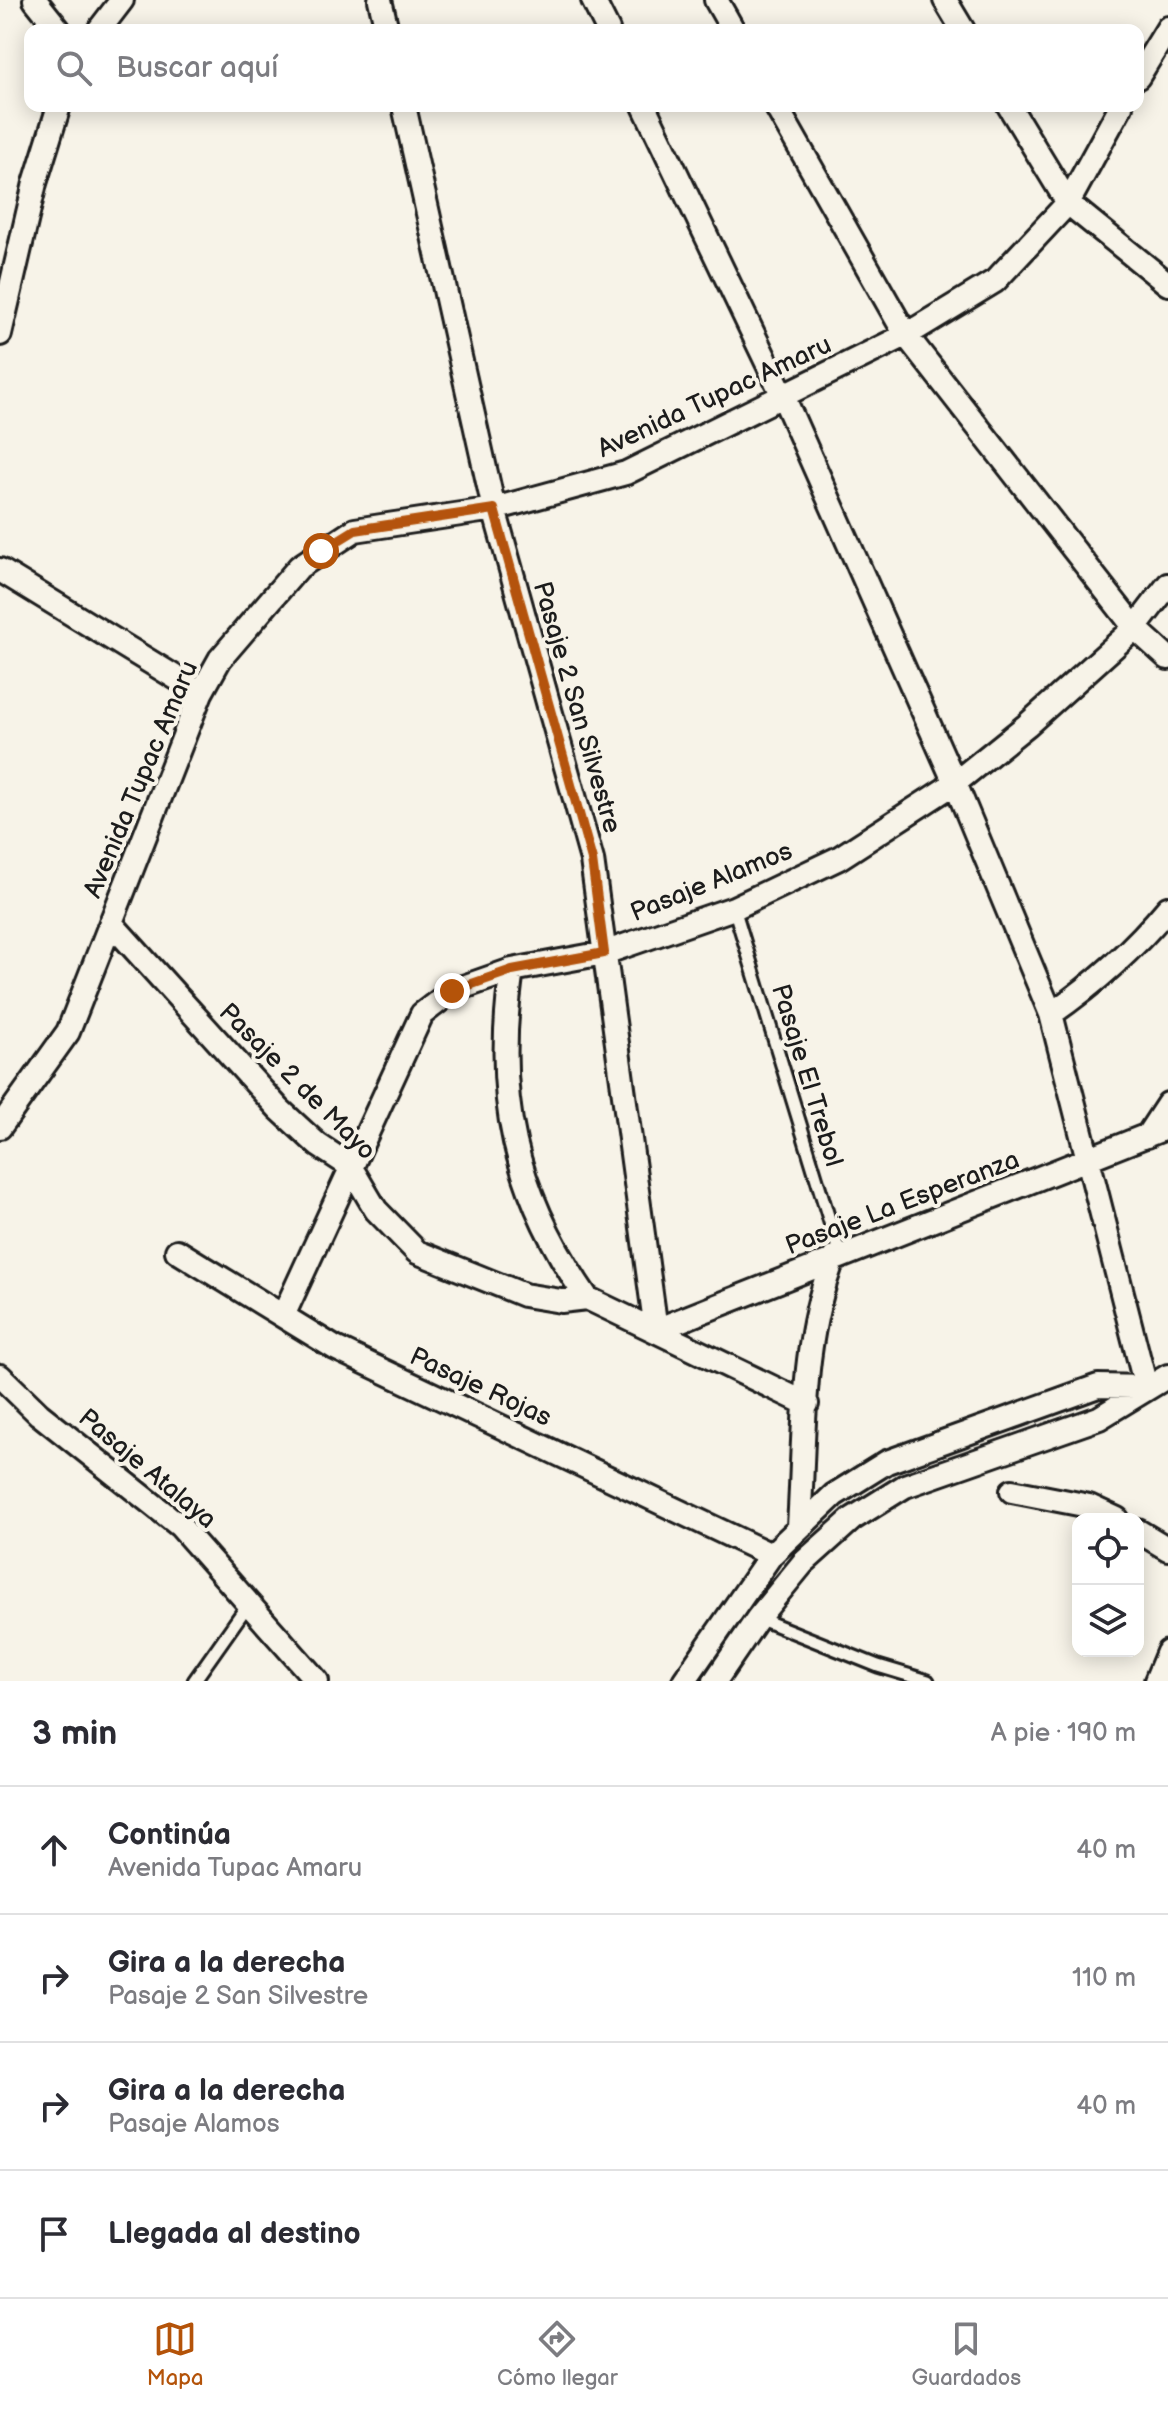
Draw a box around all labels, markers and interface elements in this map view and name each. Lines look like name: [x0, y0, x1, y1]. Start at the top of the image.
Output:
search box: [24, 24, 1144, 112]
icon: search: [52, 46, 96, 90]
text: Buscar aquí: [116, 50, 278, 86]
street label: Avenida Tupac Amaru: [593, 330, 836, 465]
route start: [303, 533, 339, 569]
street label: Pasaje 2 San Silvestre: [526, 578, 627, 837]
street label: Avenida Tupac Amaru: [77, 657, 205, 903]
street label: Pasaje Alamos: [626, 836, 797, 929]
route end: [434, 973, 470, 1009]
street label: Pasaje El Trebol: [764, 980, 849, 1170]
street label: Pasaje 2 de Mayo: [212, 997, 382, 1167]
street label: Pasaje La Esperanza: [781, 1145, 1024, 1262]
street label: Pasaje Rojas: [405, 1341, 556, 1434]
street label: Pasaje Atalaya: [72, 1403, 222, 1536]
map controls: [1072, 1513, 1144, 1657]
button: locate: [1072, 1513, 1144, 1585]
button: layers: [1072, 1585, 1144, 1657]
text: 3 min: [32, 1713, 117, 1754]
text: A pie · 190 m: [991, 1718, 1136, 1749]
text: Continúa: [108, 1817, 231, 1853]
icon: ahead: [32, 1828, 76, 1872]
text: 40 m: [1076, 1835, 1136, 1866]
text: Avenida Tupac Amaru: [108, 1853, 362, 1884]
text: Gira a la derecha: [108, 1945, 345, 1981]
icon: right: [32, 1956, 76, 2000]
text: 110 m: [1072, 1963, 1136, 1994]
text: Pasaje 2 San Silvestre: [108, 1981, 368, 2012]
text: Gira a la derecha: [108, 2073, 345, 2109]
icon: right: [32, 2084, 76, 2128]
text: 40 m: [1076, 2091, 1136, 2122]
text: Pasaje Alamos: [108, 2109, 280, 2140]
icon: arrive: [32, 2212, 76, 2256]
text: Llegada al destino: [108, 2216, 361, 2252]
tab: Mapa: [147, 2317, 203, 2392]
tab: Cómo llegar: [497, 2317, 618, 2392]
tab: Guardados: [911, 2317, 1021, 2392]

